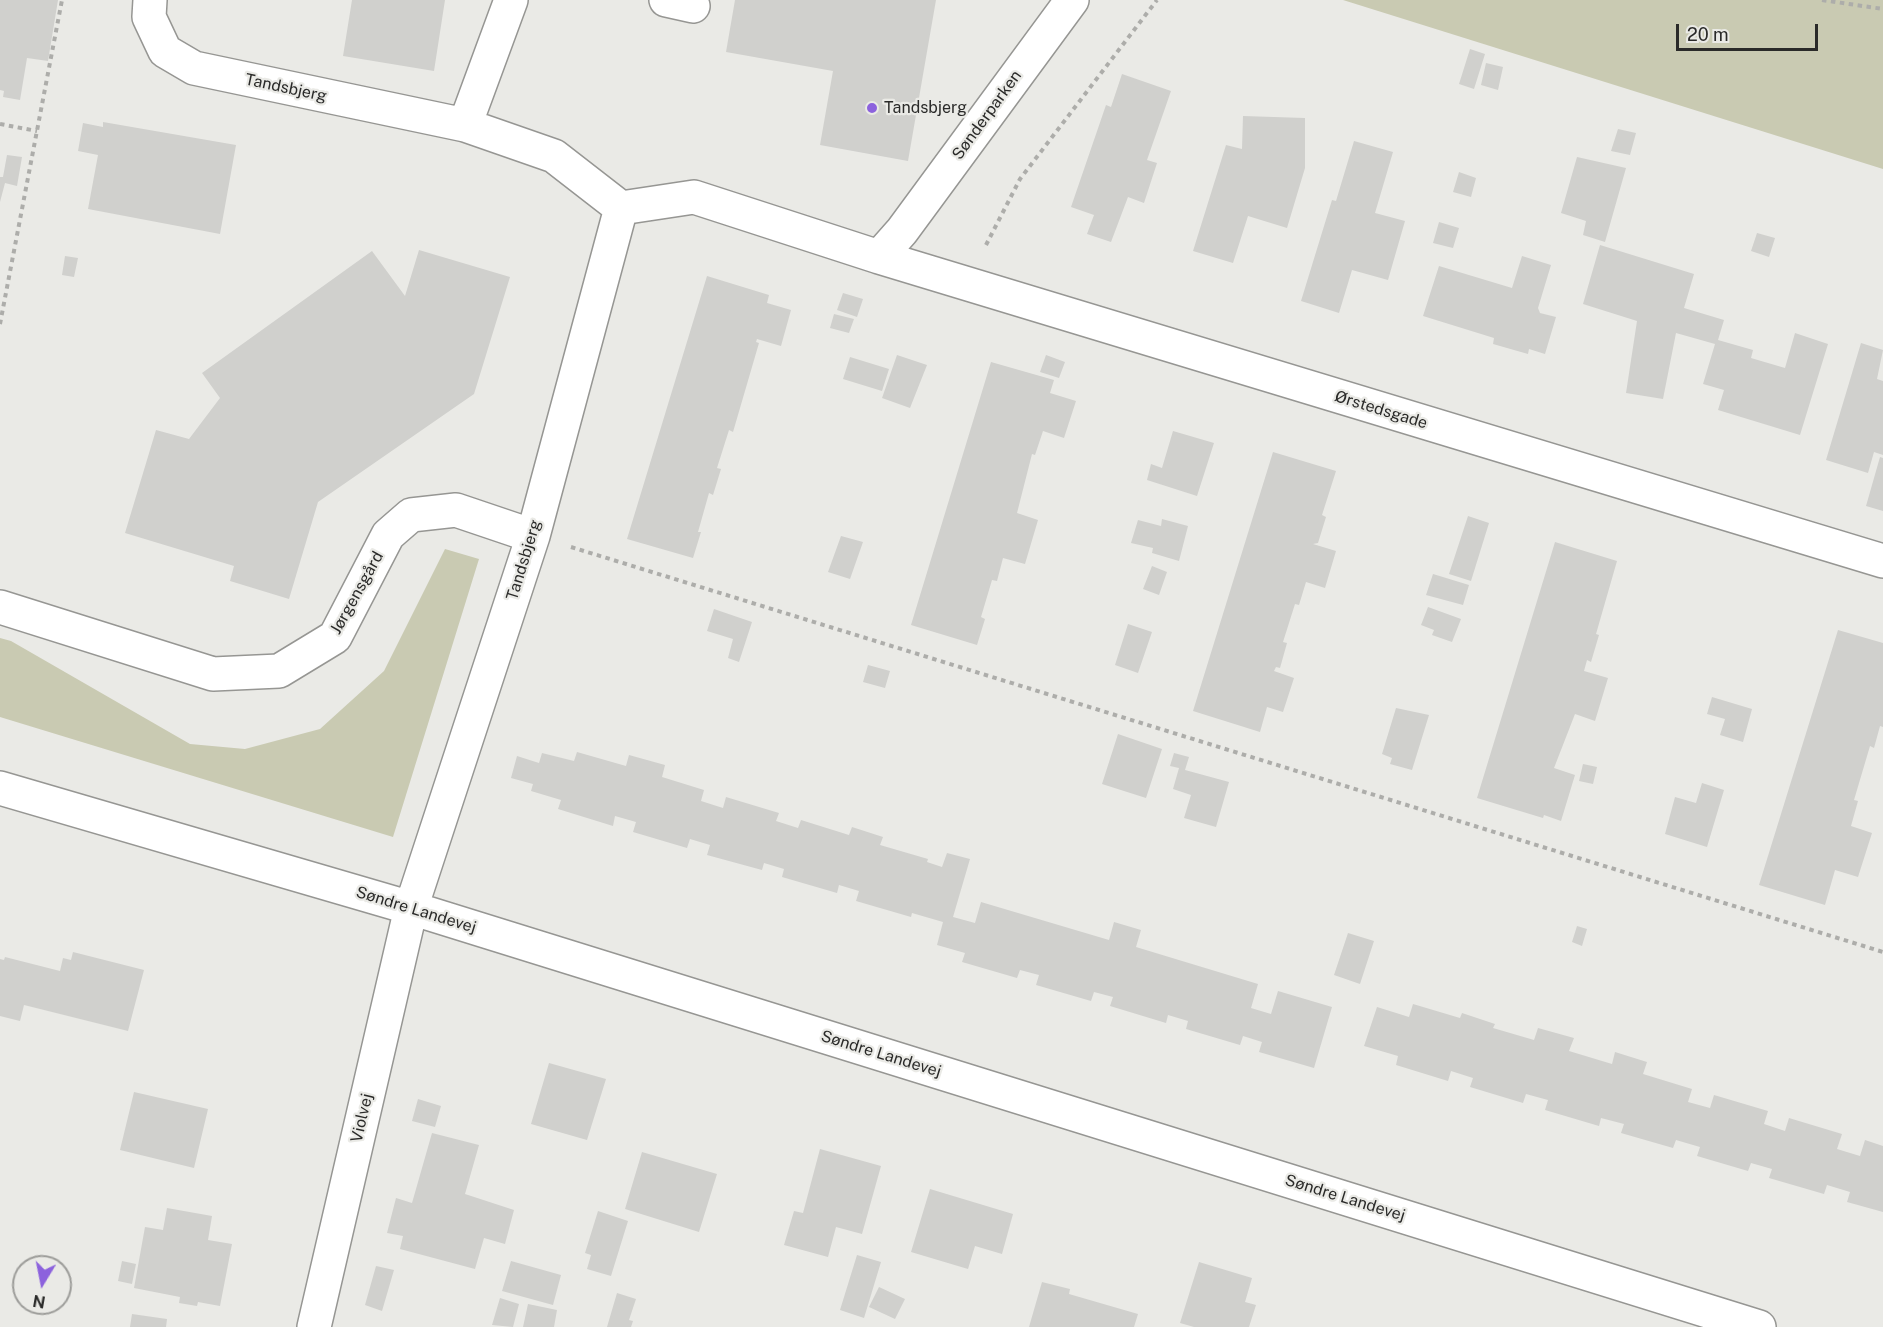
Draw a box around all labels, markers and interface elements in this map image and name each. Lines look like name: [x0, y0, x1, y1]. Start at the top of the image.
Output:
scale bar: [1679, 12, 1822, 50]
text: 20 m: [1687, 24, 1729, 45]
street label: Sønderparken: [948, 67, 1026, 163]
street label: Tandsbjerg: [243, 70, 329, 106]
place label: Tandsbjerg: [884, 98, 967, 118]
marker: Tandsbjerg: [865, 101, 879, 115]
street label: Ørstedsgade: [1332, 387, 1430, 433]
street label: Tandsbjerg: [503, 517, 545, 603]
street label: Jørgensgård: [326, 548, 388, 638]
street label: Søndre Landevej: [354, 883, 478, 937]
street label: Søndre Landevej: [819, 1027, 943, 1081]
street label: Violvej: [347, 1092, 377, 1144]
street label: Søndre Landevej: [1283, 1171, 1407, 1225]
north arrow: [12, 1255, 72, 1315]
text: N: [31, 1291, 47, 1312]

